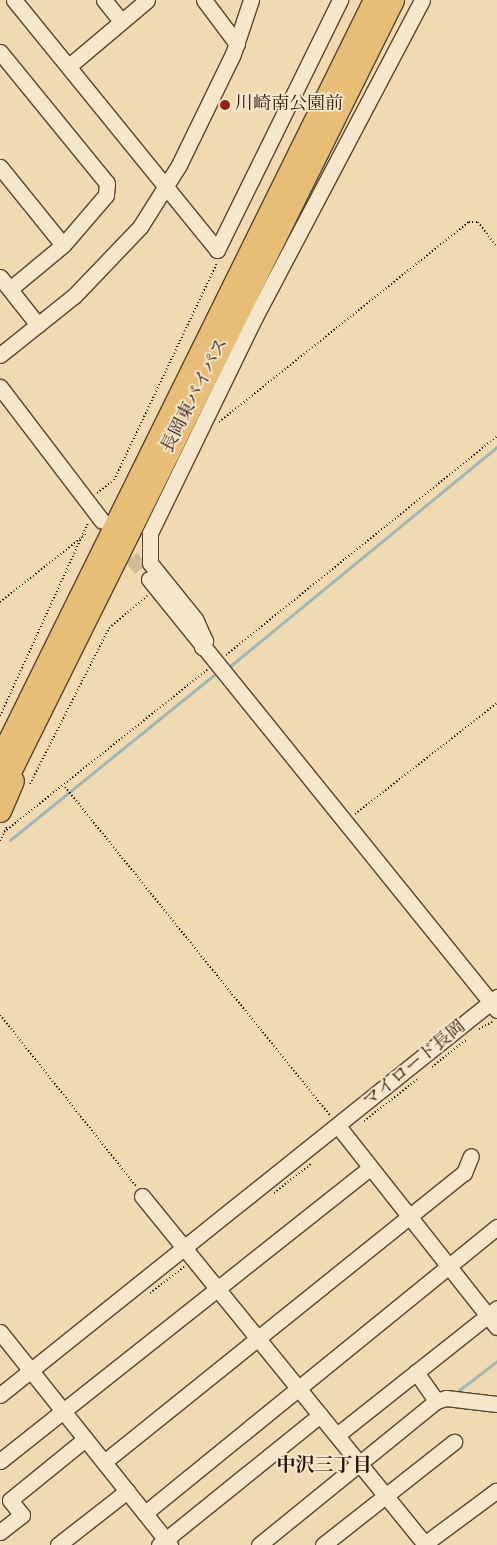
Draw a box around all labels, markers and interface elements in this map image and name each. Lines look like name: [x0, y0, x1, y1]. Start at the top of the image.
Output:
place label: 川崎南公園前: [235, 94, 343, 116]
marker: 川崎南公園前: [219, 99, 231, 111]
street label: 長岡東バイパス: [158, 335, 234, 457]
street label: マイロード長岡: [359, 1017, 471, 1113]
district label: 中沢三丁目: [277, 1456, 371, 1478]

